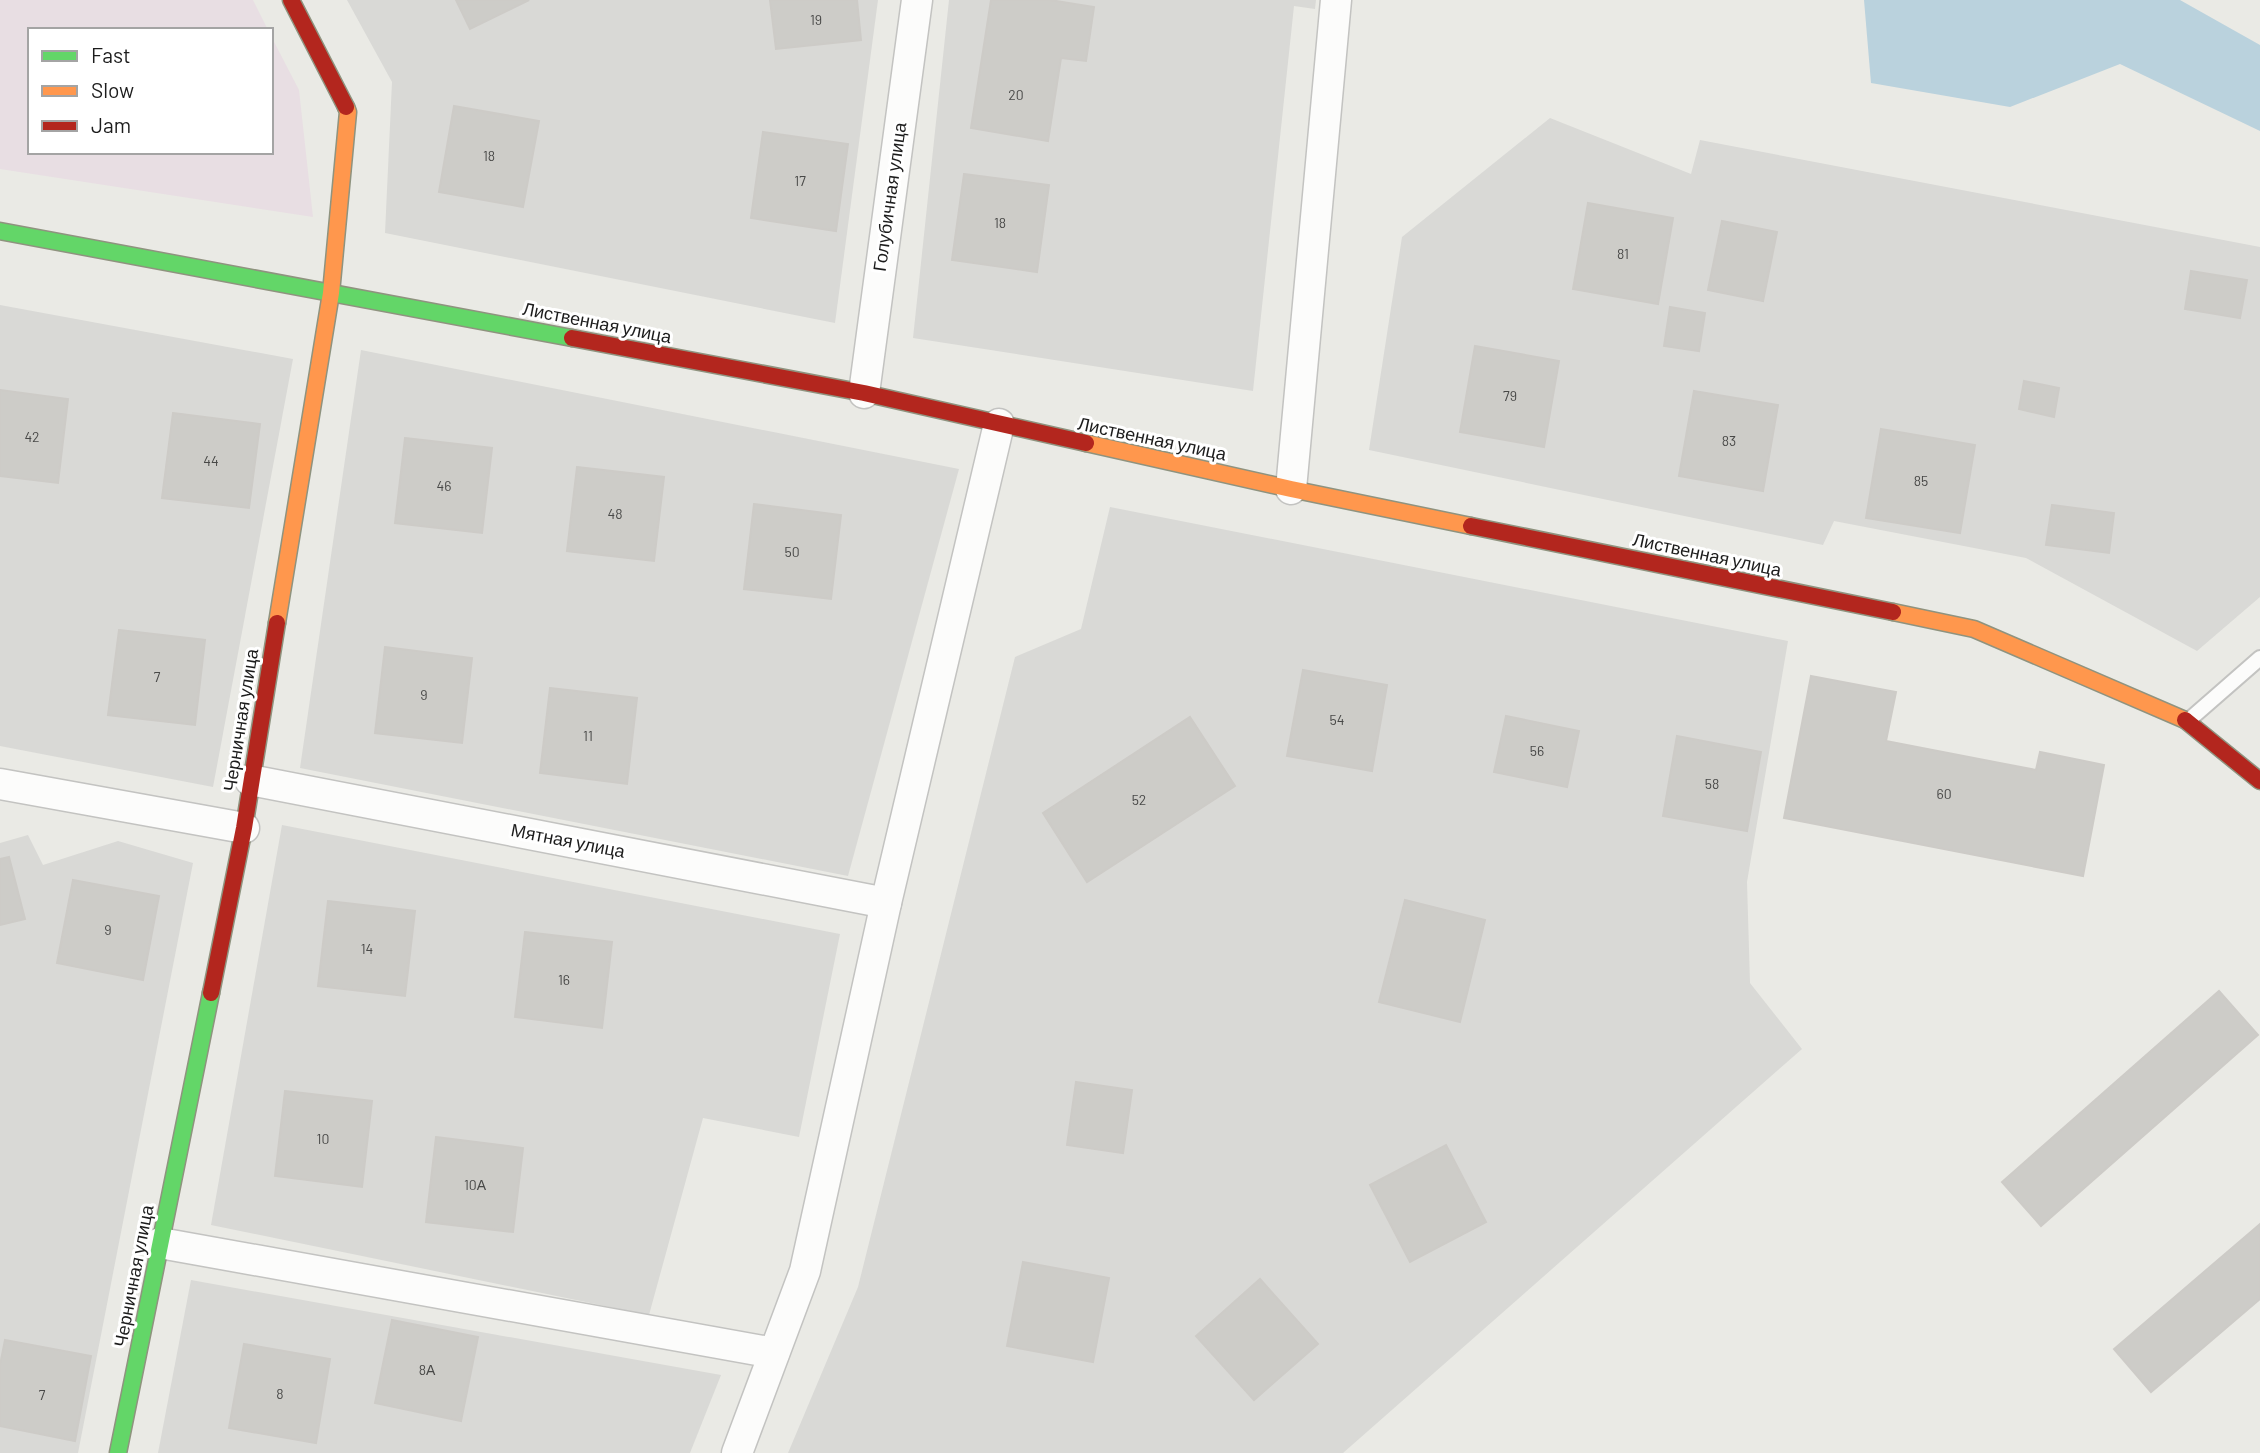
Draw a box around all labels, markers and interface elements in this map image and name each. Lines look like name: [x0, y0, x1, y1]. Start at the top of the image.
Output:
house number: 19: [810, 11, 822, 28]
legend: [28, 28, 273, 154]
text: Fast: [91, 42, 131, 67]
text: Slow: [91, 77, 134, 102]
house number: 20: [1008, 86, 1024, 103]
text: Jam: [91, 112, 131, 137]
street label: Голубичная улица: [868, 120, 911, 273]
house number: 18: [483, 147, 495, 164]
house number: 17: [794, 172, 806, 189]
house number: 18: [994, 214, 1006, 231]
house number: 81: [1617, 245, 1629, 262]
street label: Лиственная улица: [521, 297, 674, 347]
house number: 79: [1503, 387, 1517, 404]
street label: Лиственная улица: [1076, 412, 1229, 465]
house number: 42: [24, 428, 40, 445]
house number: 83: [1722, 432, 1736, 449]
house number: 44: [203, 452, 219, 469]
house number: 85: [1914, 472, 1928, 489]
house number: 46: [437, 477, 451, 494]
house number: 48: [607, 505, 623, 522]
street label: Лиственная улица: [1631, 528, 1784, 581]
house number: 50: [784, 543, 800, 560]
street label: Черничная улица: [218, 646, 262, 793]
house number: 7: [154, 668, 161, 685]
house number: 9: [420, 686, 428, 703]
house number: 54: [1330, 711, 1344, 728]
house number: 11: [583, 727, 593, 744]
house number: 56: [1530, 742, 1544, 759]
house number: 58: [1705, 775, 1719, 792]
house number: 60: [1936, 785, 1952, 802]
house number: 52: [1132, 791, 1146, 808]
street label: Мятная улица: [509, 818, 628, 862]
house number: 9: [104, 921, 112, 938]
house number: 14: [361, 940, 373, 957]
house number: 16: [558, 971, 570, 988]
house number: 10: [317, 1130, 329, 1147]
house number: 10А: [464, 1176, 487, 1193]
street label: Черничная улица: [108, 1202, 158, 1349]
house number: 8А: [419, 1361, 436, 1378]
house number: 8: [276, 1385, 284, 1402]
house number: 7: [39, 1386, 46, 1403]

